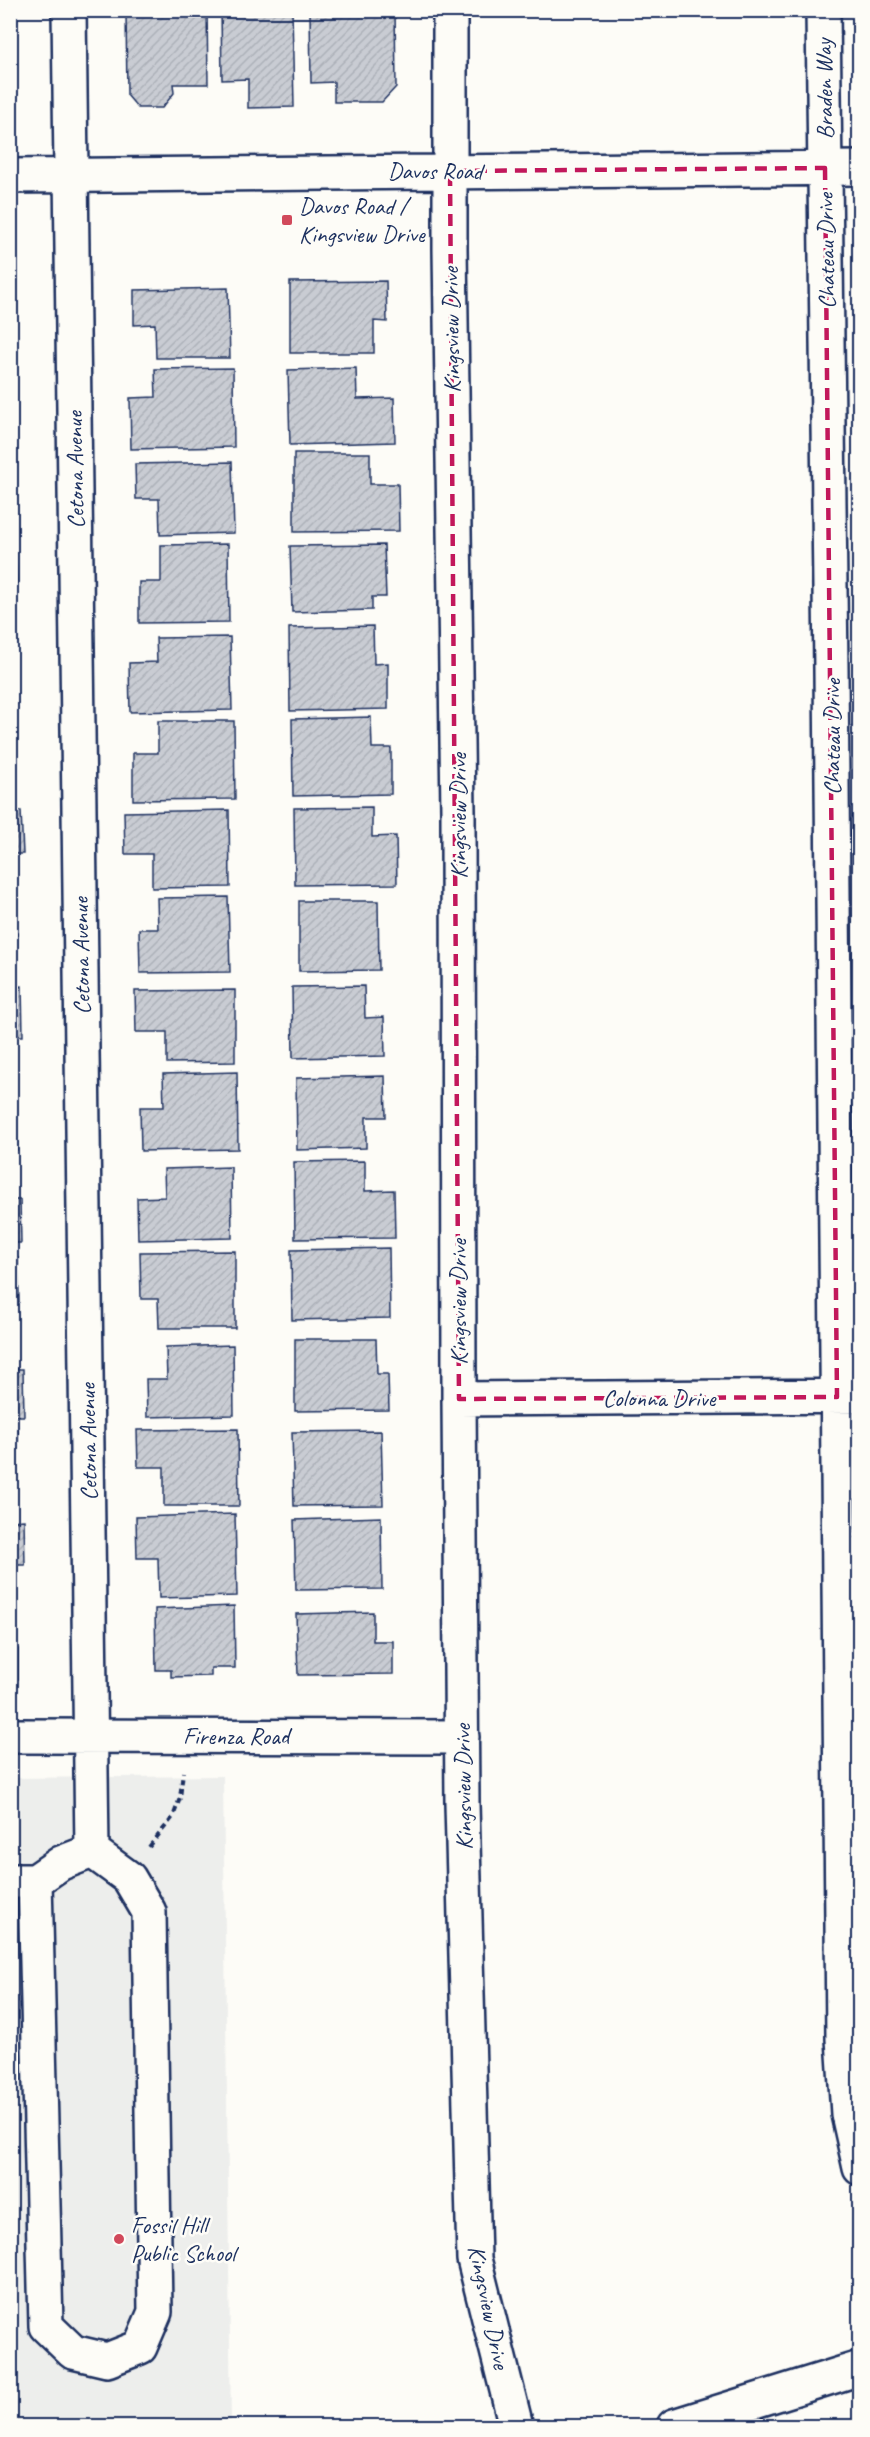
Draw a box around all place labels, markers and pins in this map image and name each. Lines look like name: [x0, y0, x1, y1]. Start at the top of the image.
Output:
place label: Davos Road / Kingsview Drive: [299, 191, 427, 249]
marker: Davos Road / Kingsview Drive: [280, 213, 294, 227]
place label: Fossil Hill Public School: [131, 2210, 239, 2268]
marker: Fossil Hill Public School: [112, 2232, 126, 2246]

